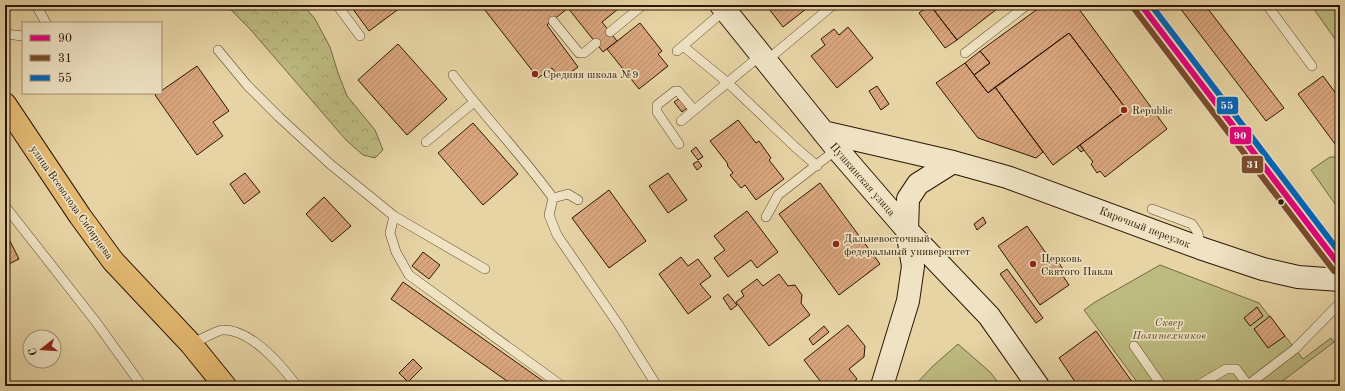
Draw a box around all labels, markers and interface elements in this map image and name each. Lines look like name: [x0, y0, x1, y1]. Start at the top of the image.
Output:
legend: [22, 22, 162, 94]
text: 90: [58, 33, 72, 45]
text: 31: [58, 53, 72, 65]
marker: Средняя школа №9: [530, 69, 540, 79]
place label: Средняя школа №9: [543, 70, 639, 81]
text: 55: [58, 72, 72, 85]
line badge: 55: [1216, 96, 1239, 115]
text: 55: [1221, 101, 1233, 112]
marker: Republic: [1119, 105, 1129, 115]
place label: Republic: [1132, 106, 1173, 117]
line badge: 90: [1229, 126, 1252, 145]
text: 90: [1234, 131, 1246, 142]
street label: Пушкинская улица: [827, 141, 897, 219]
street label: улица Всеволода Сибирцева: [27, 144, 115, 262]
line badge: 31: [1241, 155, 1264, 174]
text: 31: [1247, 160, 1259, 171]
unlabelled marker: [1276, 197, 1286, 207]
street label: Кирочный переулок: [1097, 206, 1192, 251]
place label: Дальневосточный федеральный университет: [844, 234, 970, 258]
marker: Дальневосточный федеральный университет: [831, 239, 841, 249]
place label: Церковь Святого Павла: [1041, 254, 1114, 278]
marker: Церковь Святого Павла: [1028, 259, 1038, 269]
park label: Сквер Политехников: [1131, 318, 1206, 342]
north arrow: [22, 329, 62, 369]
text: С: [28, 346, 40, 357]

